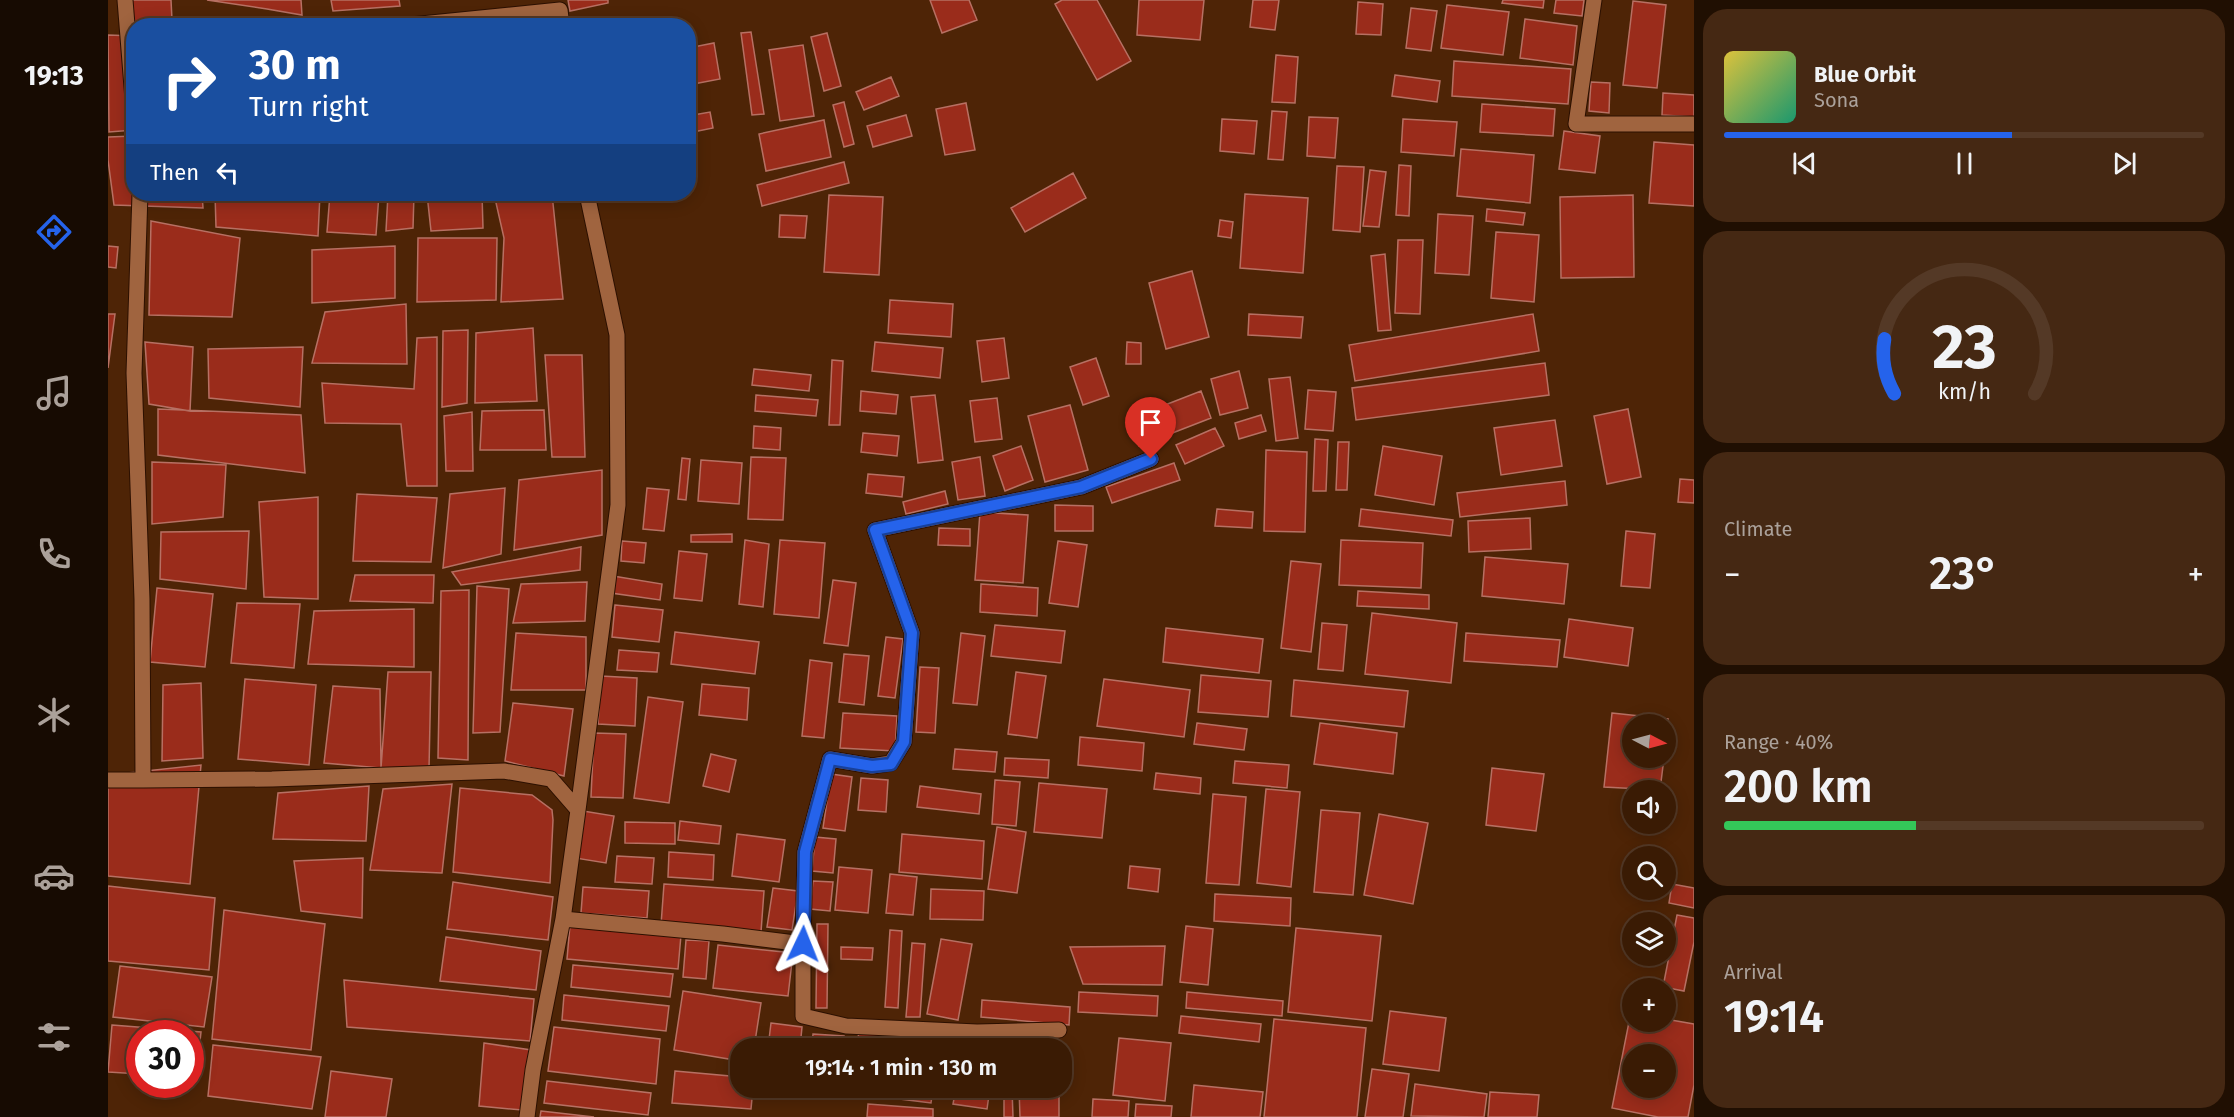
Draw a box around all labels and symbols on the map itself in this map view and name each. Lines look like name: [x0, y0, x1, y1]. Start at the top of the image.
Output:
pin: [1125, 397, 1176, 459]
north arrow: [1622, 714, 1676, 768]
position arrow: [771, 912, 835, 976]
speed limit sign: 30: [126, 1020, 204, 1098]

